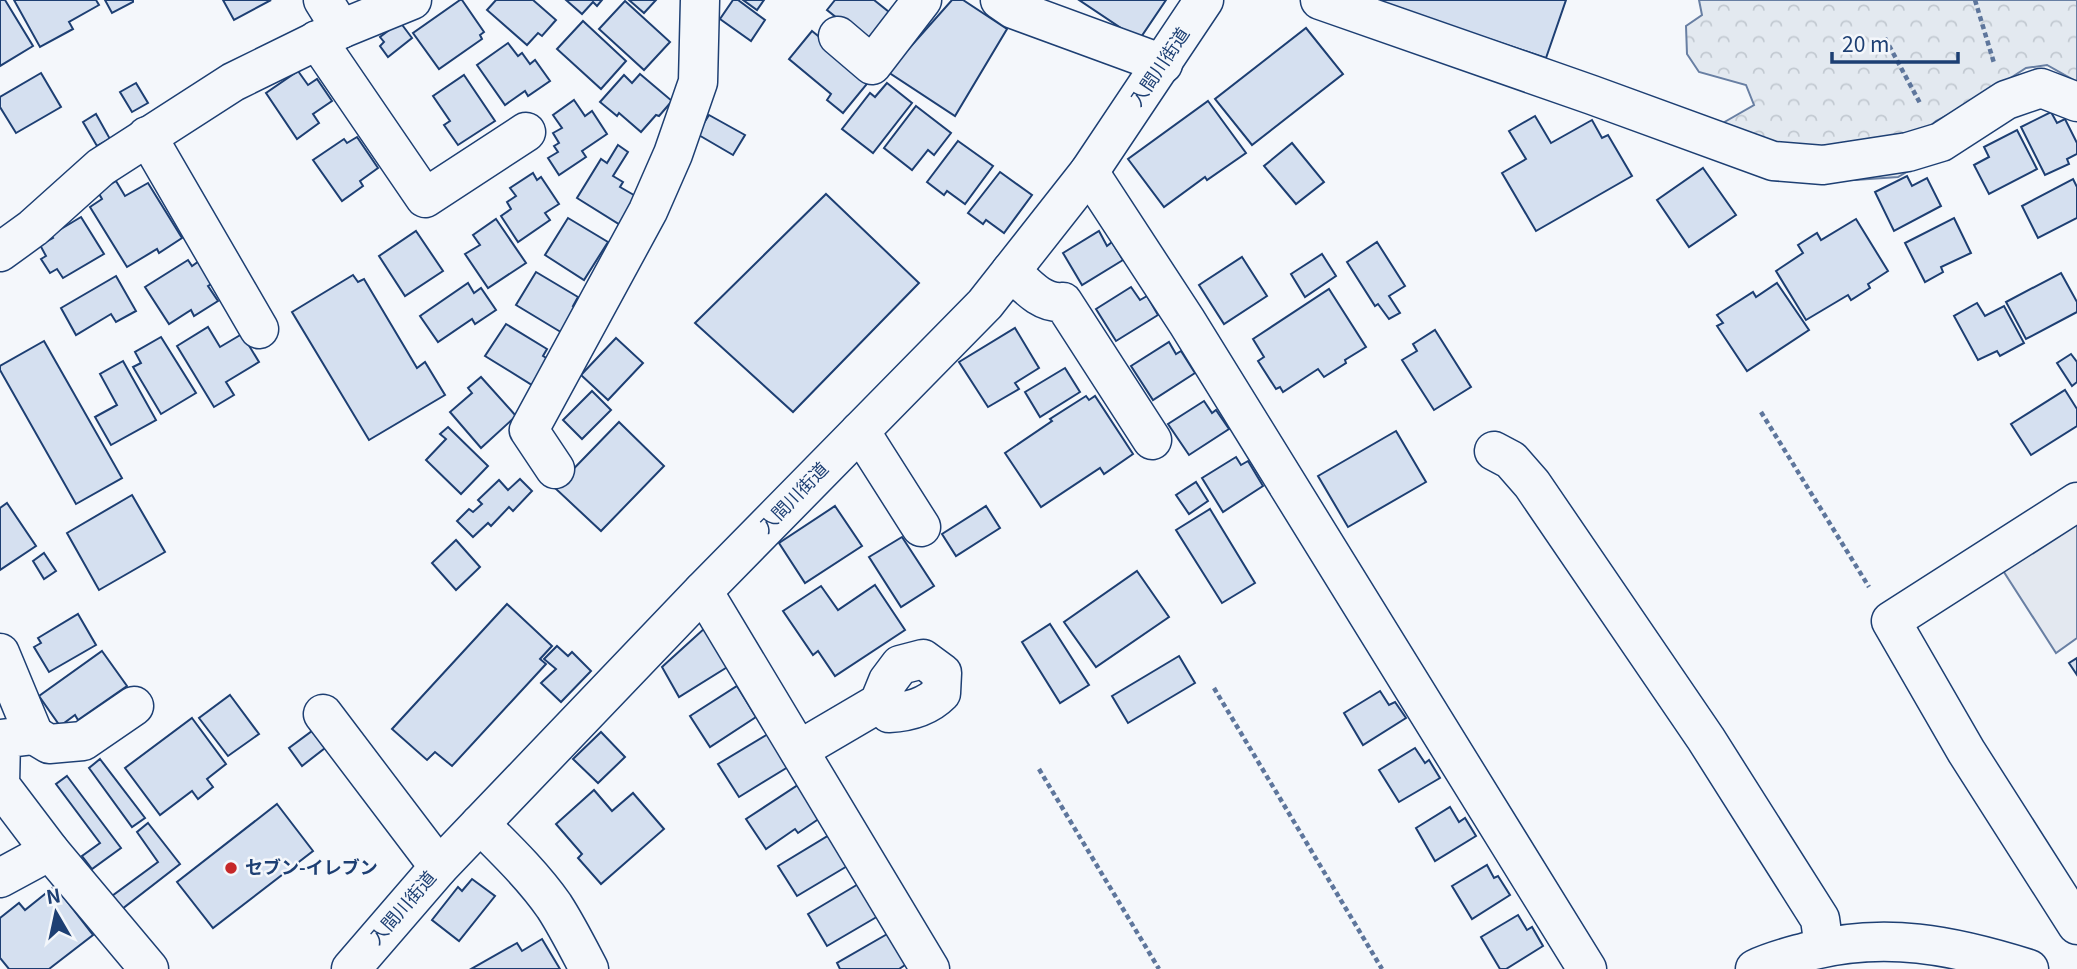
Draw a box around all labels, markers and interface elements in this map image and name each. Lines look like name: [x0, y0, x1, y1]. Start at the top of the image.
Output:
street label: 入間川街道: [1122, 21, 1194, 110]
scale bar: [1832, 21, 1958, 65]
text: 20 m: [1842, 28, 1889, 58]
street label: 入間川街道: [752, 455, 833, 538]
place label: セブン-イレブン: [245, 853, 378, 879]
marker: セブン-イレブン: [223, 860, 239, 876]
street label: 入間川街道: [362, 864, 441, 949]
north arrow: [21, 878, 91, 948]
text: N: [44, 880, 62, 909]

